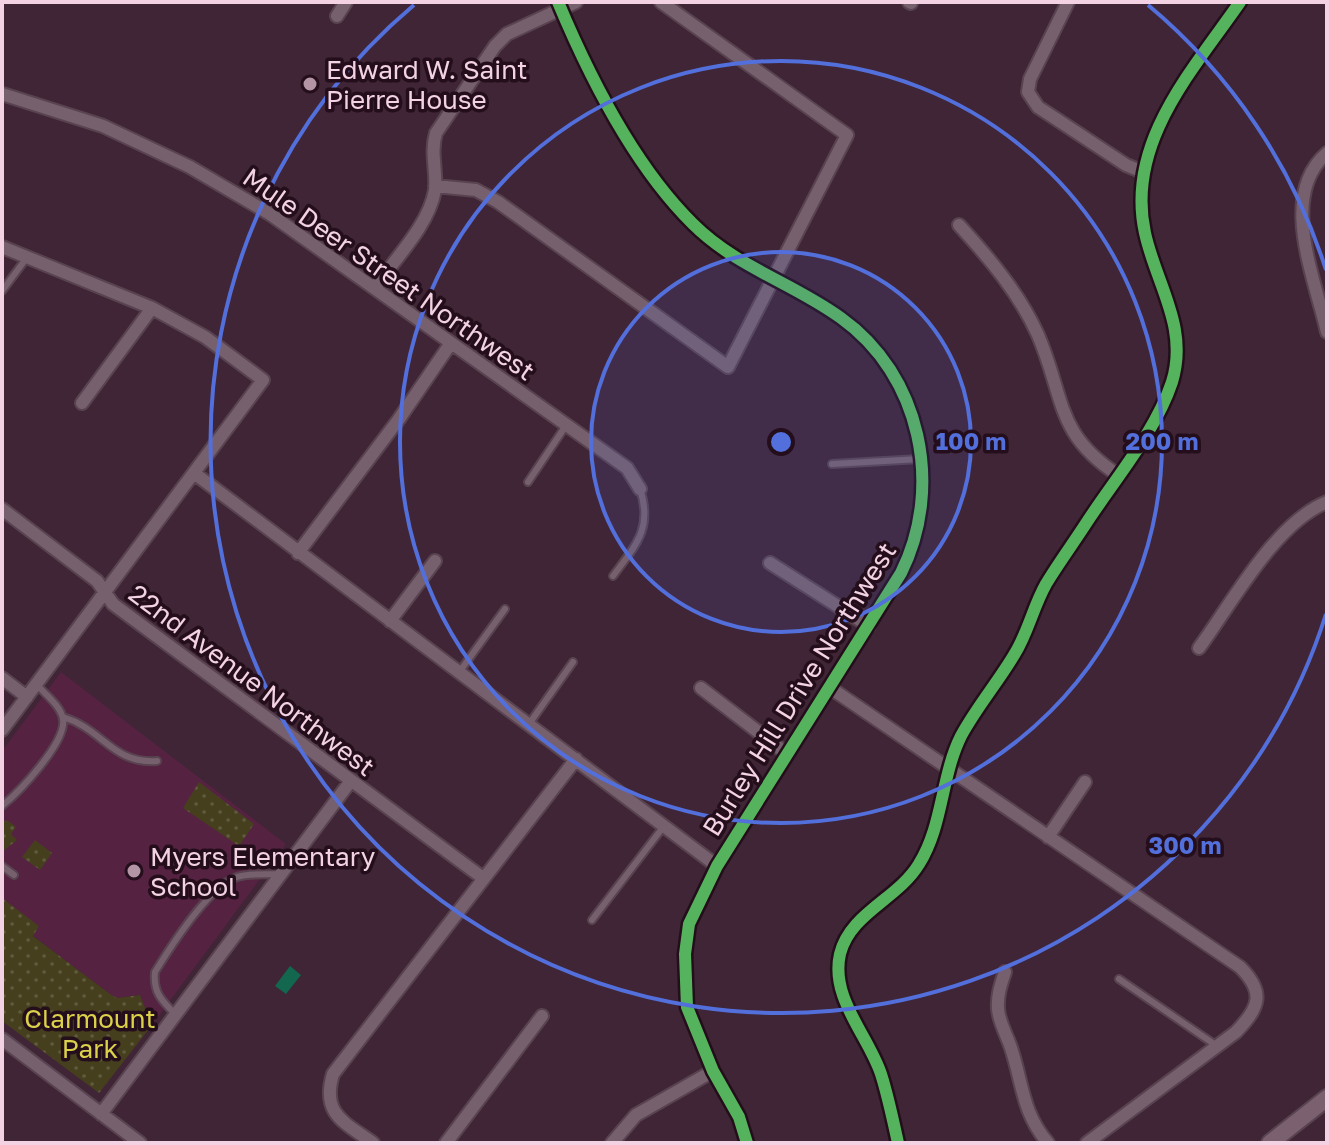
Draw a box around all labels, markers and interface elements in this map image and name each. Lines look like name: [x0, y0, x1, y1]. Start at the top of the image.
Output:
place label: Edward W. Saint Pierre House: [326, 54, 527, 115]
marker: Edward W. Saint Pierre House: [301, 75, 319, 93]
street label: Mule Deer Street Northwest: [237, 161, 541, 387]
text: 100 m: [936, 426, 1006, 455]
text: 200 m: [1126, 426, 1198, 455]
centre of rings: [767, 428, 795, 456]
street label: Burley Hill Drive Northwest: [696, 537, 902, 841]
street label: 22nd Avenue Northwest: [123, 578, 381, 782]
text: 300 m: [1149, 830, 1221, 859]
place label: Myers Elementary School: [150, 841, 376, 902]
marker: Myers Elementary School: [125, 862, 143, 880]
park label: Clarmount Park: [24, 1003, 156, 1064]

